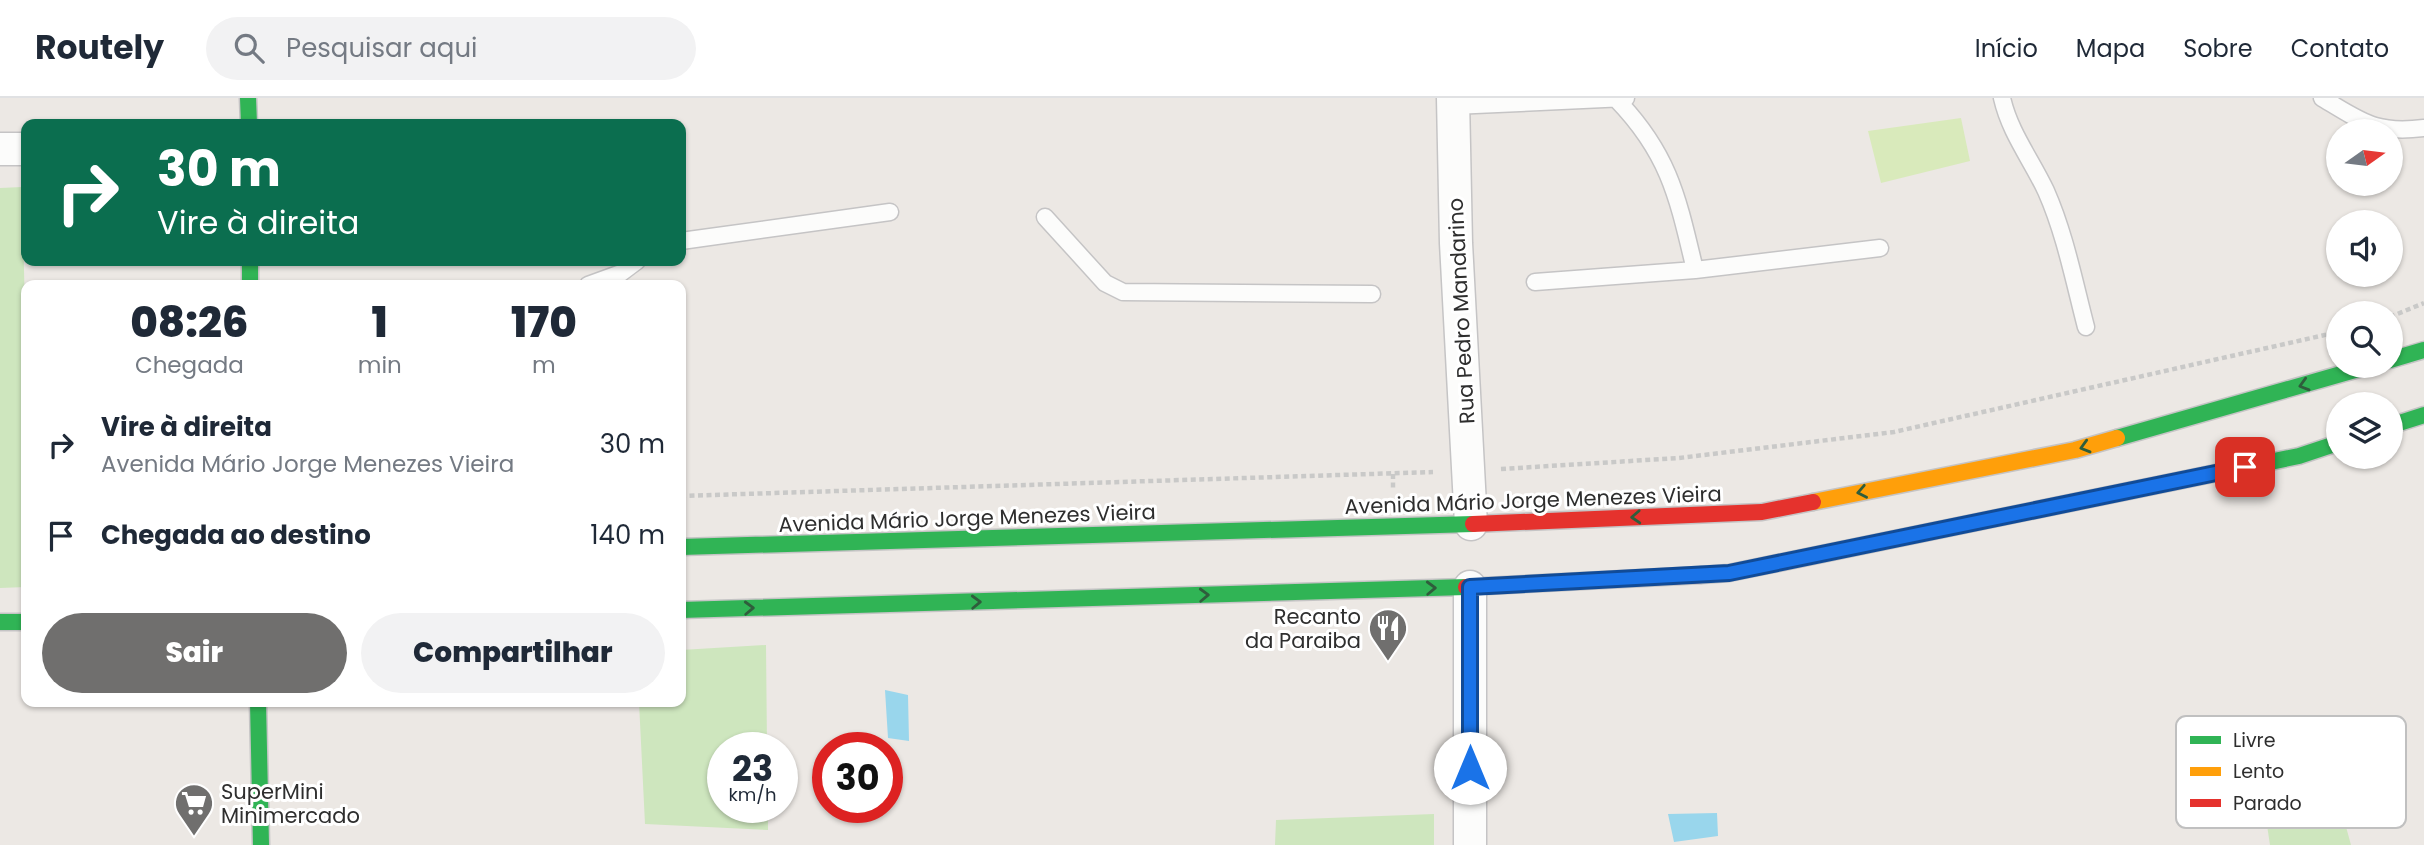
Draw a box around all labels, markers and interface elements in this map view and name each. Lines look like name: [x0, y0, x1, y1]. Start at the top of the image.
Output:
search box: [206, 17, 696, 80]
text: Routely: [35, 24, 164, 71]
icon: search: [230, 29, 268, 67]
text: Pesquisar aqui: [286, 30, 477, 66]
text: Início: [1975, 32, 2038, 65]
text: Mapa: [2076, 32, 2145, 65]
text: Sobre: [2183, 32, 2253, 65]
text: Contato: [2291, 32, 2389, 65]
north arrow: [2326, 119, 2403, 196]
map controls: [2326, 119, 2403, 469]
text: 30 m: [157, 135, 281, 203]
icon: right: [42, 147, 133, 238]
street label: Rua Pedro Mandarino: [1441, 197, 1481, 425]
text: Vire à direita: [157, 200, 359, 245]
button: sound: [2326, 210, 2403, 287]
text: 08:26: [130, 293, 248, 352]
text: 1: [372, 293, 388, 352]
text: 170: [511, 293, 577, 352]
button: search: [2326, 301, 2403, 378]
text: Chegada: [135, 349, 244, 381]
text: min: [358, 349, 402, 381]
text: m: [532, 349, 556, 381]
one-way arrow: [2298, 376, 2310, 391]
button: layers: [2326, 392, 2403, 469]
text: Vire à direita: [101, 409, 272, 445]
icon: right: [42, 426, 80, 464]
text: 30 m: [600, 426, 665, 462]
pin: [2215, 437, 2275, 497]
one-way arrow: [2079, 439, 2091, 453]
text: Avenida Mário Jorge Menezes Vieira: [101, 448, 514, 480]
icon: arrive: [2226, 448, 2264, 486]
street label: Avenida Mário Jorge Menezes Vieira: [1344, 479, 1722, 521]
one-way arrow: [1856, 484, 1868, 499]
street label: Avenida Mário Jorge Menezes Vieira: [778, 497, 1156, 539]
one-way arrow: [1631, 510, 1642, 525]
icon: arrive: [42, 517, 80, 555]
text: Chegada ao destino: [101, 517, 371, 553]
text: 140 m: [590, 517, 665, 553]
one-way arrow: [1426, 580, 1437, 596]
one-way arrow: [1199, 587, 1210, 602]
one-way arrow: [971, 594, 982, 609]
one-way arrow: [744, 601, 755, 616]
place label: Recanto da Paraiba: [1245, 602, 1361, 655]
restaurant icon: Recanto da Paraiba: [1367, 607, 1409, 662]
button: Sair: [42, 613, 347, 693]
button: Compartilhar: [361, 613, 665, 693]
legend: [2176, 716, 2406, 828]
text: Livre: [2233, 727, 2275, 754]
position arrow: [1433, 731, 1507, 805]
speed limit sign: 30: [812, 732, 903, 823]
text: 23: [732, 744, 773, 793]
text: Lento: [2233, 758, 2284, 785]
place label: SuperMini Minimercado: [221, 777, 360, 830]
supermarket icon: SuperMini Minimercado: [173, 782, 215, 837]
text: km/h: [729, 782, 776, 807]
text: Parado: [2233, 790, 2302, 817]

